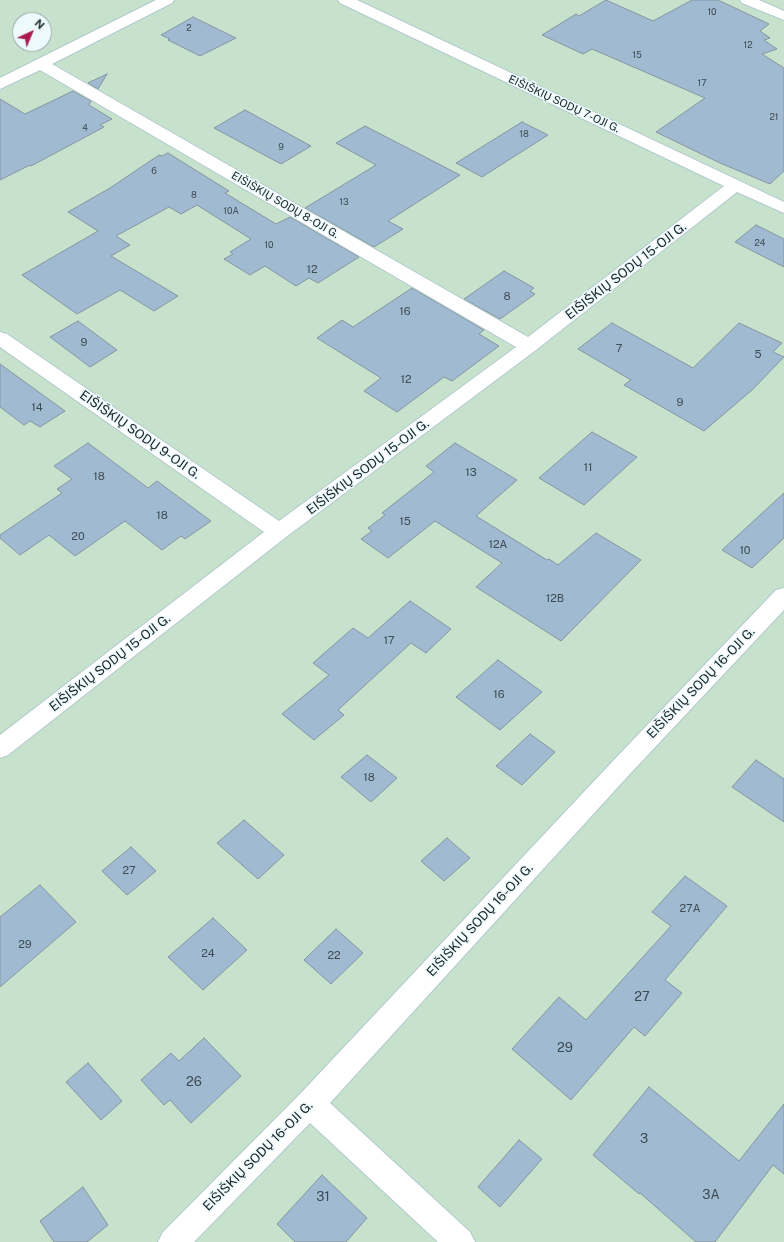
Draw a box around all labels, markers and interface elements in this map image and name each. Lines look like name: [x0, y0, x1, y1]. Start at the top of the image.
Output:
house number: 10: [707, 7, 717, 17]
north arrow: [12, 12, 52, 52]
text: N: [32, 17, 47, 31]
house number: 2: [186, 23, 192, 33]
house number: 12: [743, 40, 753, 50]
house number: 15: [632, 50, 642, 60]
street label: EIŠIŠKIŲ SODŲ 7-OJI G.: [506, 72, 622, 136]
house number: 17: [697, 78, 707, 88]
house number: 21: [769, 112, 779, 122]
house number: 4: [82, 123, 88, 133]
house number: 18: [519, 129, 529, 139]
house number: 9: [278, 142, 284, 152]
house number: 6: [151, 166, 157, 176]
street label: EIŠIŠKIŲ SODŲ 8-OJI G.: [229, 169, 341, 241]
house number: 8: [191, 190, 197, 200]
house number: 13: [339, 197, 349, 207]
house number: 10A: [223, 206, 239, 216]
street label: EIŠIŠKIŲ SODŲ 15-OJI G.: [562, 219, 690, 323]
house number: 24: [754, 238, 766, 248]
house number: 10: [264, 240, 274, 250]
house number: 12: [306, 263, 318, 277]
house number: 8: [503, 290, 511, 304]
house number: 16: [399, 305, 411, 319]
house number: 9: [81, 336, 87, 350]
house number: 7: [616, 342, 622, 356]
house number: 5: [754, 348, 762, 362]
house number: 12: [400, 373, 412, 387]
street label: EIŠIŠKIŲ SODŲ 9-OJI G.: [77, 387, 203, 483]
house number: 9: [677, 396, 683, 410]
house number: 14: [31, 401, 43, 415]
street label: EIŠIŠKIŲ SODŲ 15-OJI G.: [304, 416, 432, 518]
house number: 11: [584, 461, 592, 475]
house number: 13: [465, 466, 477, 480]
house number: 18: [93, 470, 105, 484]
house number: 18: [156, 509, 168, 523]
house number: 15: [399, 515, 411, 529]
house number: 20: [71, 530, 85, 544]
house number: 12A: [489, 538, 507, 552]
house number: 10: [739, 544, 751, 558]
house number: 12B: [546, 592, 564, 606]
street label: EIŠIŠKIŲ SODŲ 15-OJI G.: [46, 611, 174, 715]
street label: EIŠIŠKIŲ SODŲ 16-OJI G.: [644, 624, 758, 742]
house number: 17: [383, 634, 395, 648]
house number: 16: [493, 688, 505, 702]
house number: 18: [363, 771, 375, 785]
street label: EIŠIŠKIŲ SODŲ 16-OJI G.: [424, 860, 536, 980]
house number: 27: [122, 864, 136, 878]
house number: 27A: [680, 902, 700, 916]
house number: 29: [18, 938, 32, 952]
house number: 24: [201, 947, 215, 961]
house number: 22: [327, 949, 341, 963]
house number: 27: [634, 989, 650, 1005]
house number: 29: [557, 1040, 573, 1056]
house number: 26: [186, 1074, 202, 1090]
street label: EIŠIŠKIŲ SODŲ 16-OJI G.: [200, 1098, 316, 1214]
house number: 3: [640, 1131, 648, 1147]
house number: 3A: [702, 1187, 720, 1203]
house number: 31: [316, 1189, 330, 1205]

